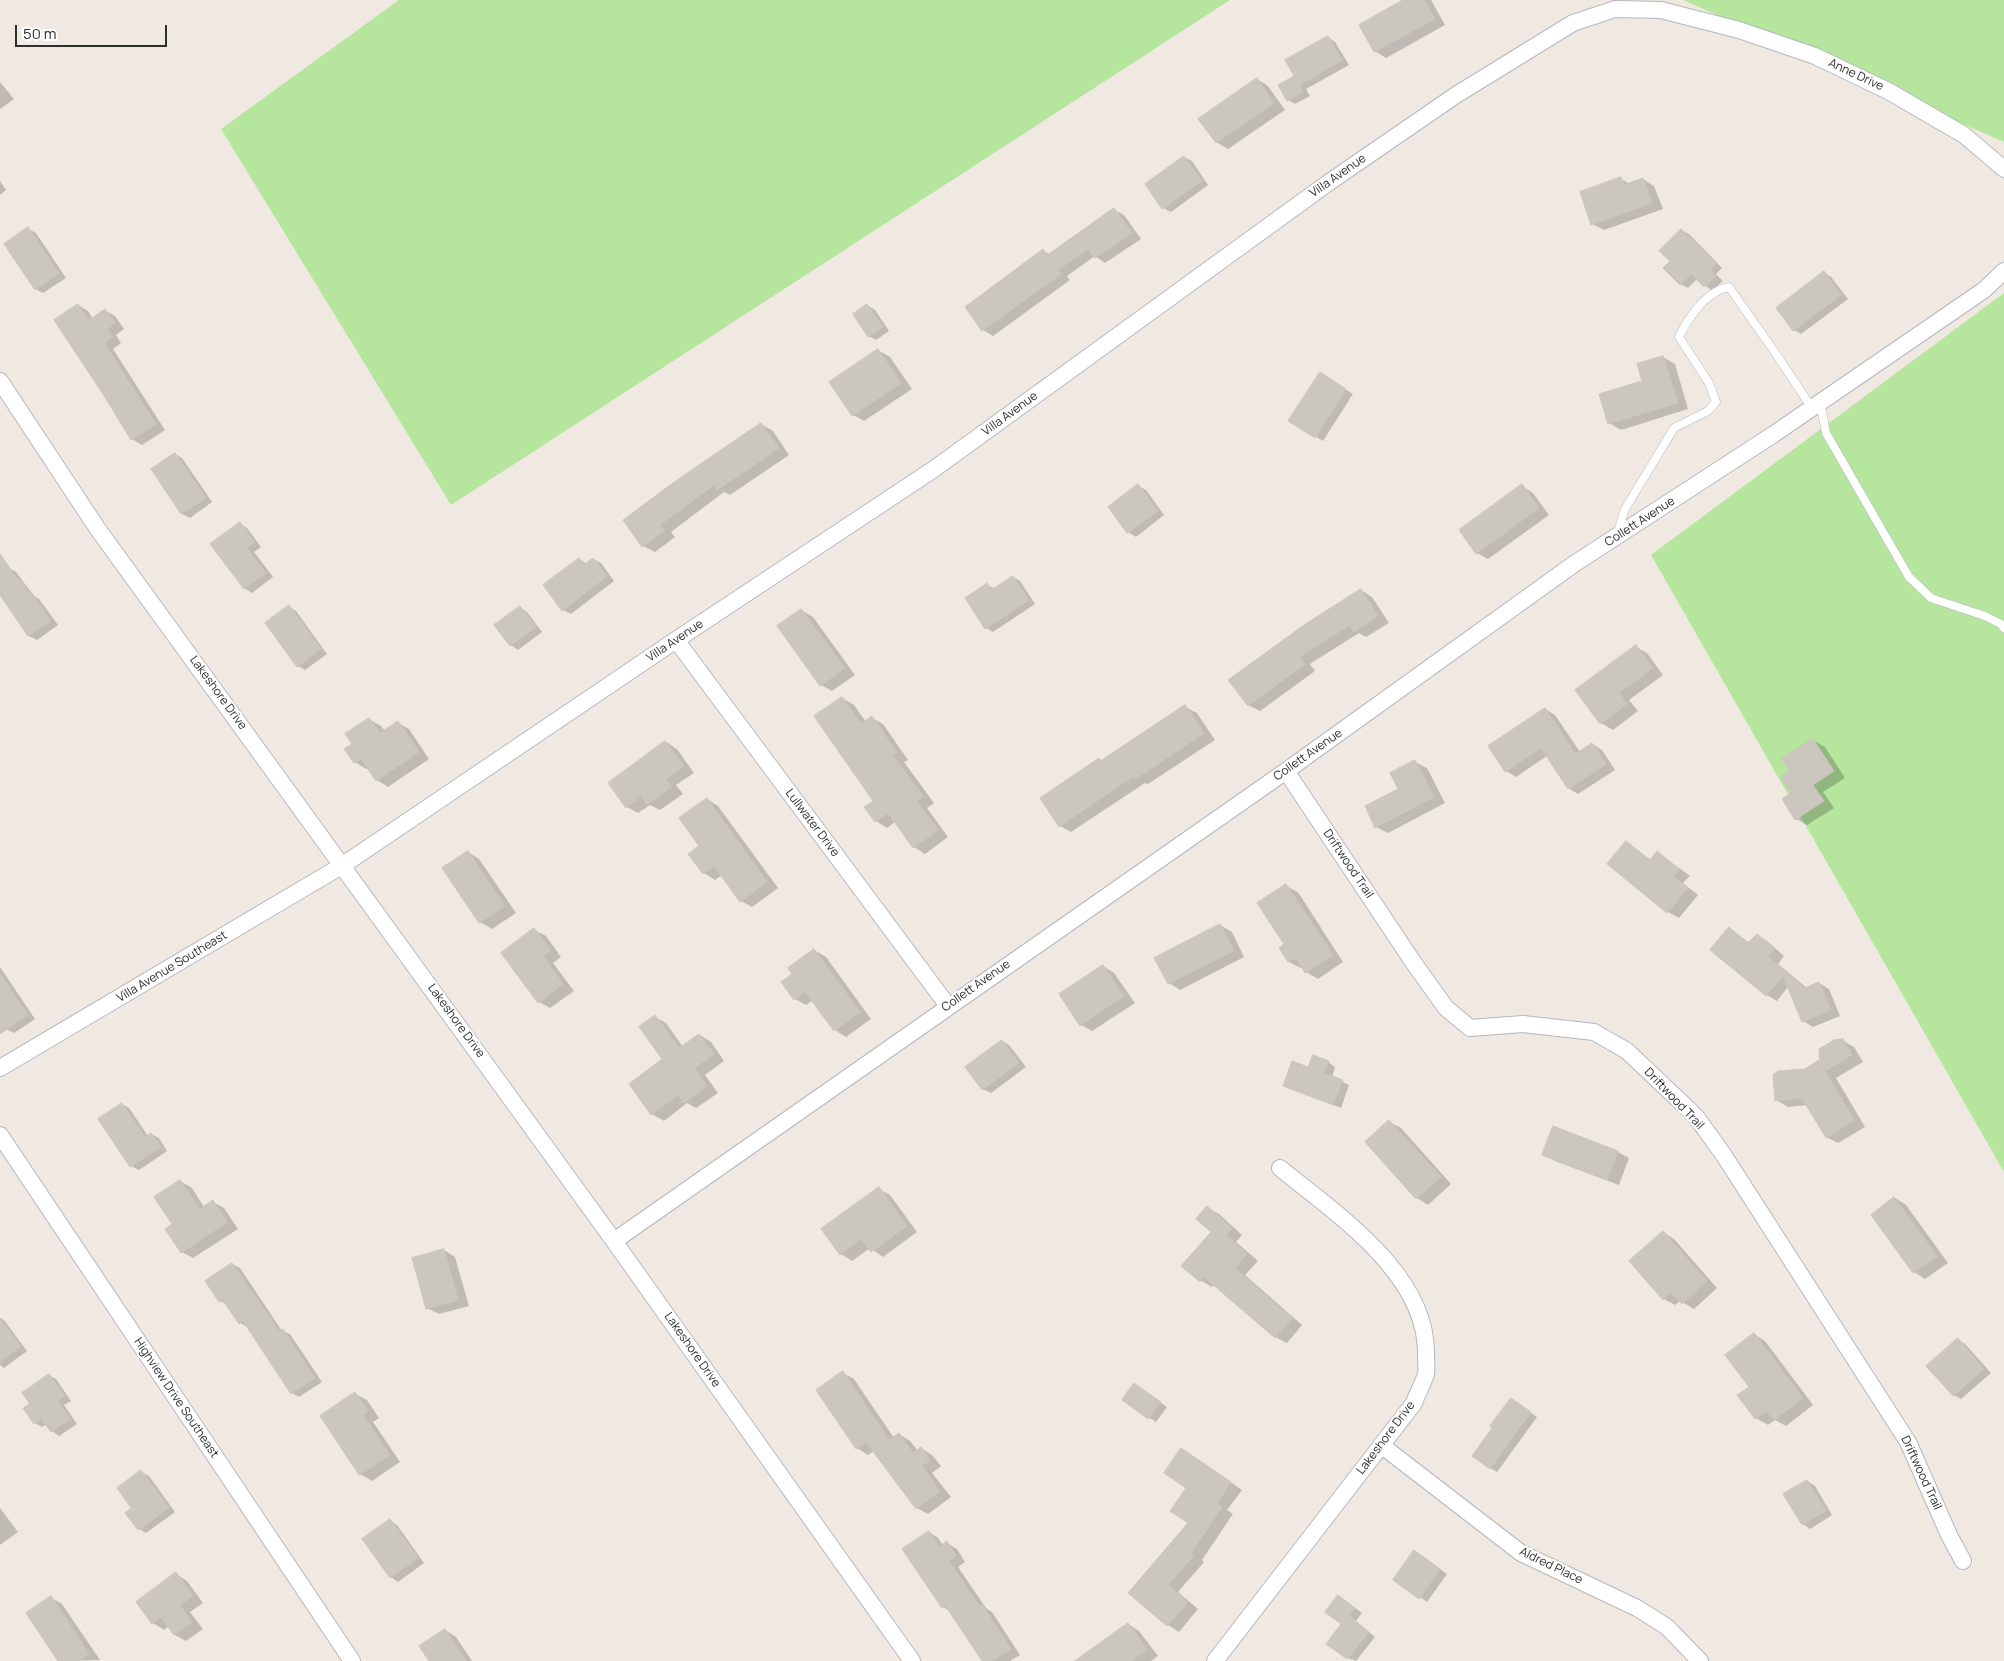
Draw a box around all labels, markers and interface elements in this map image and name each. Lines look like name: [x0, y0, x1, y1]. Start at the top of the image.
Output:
scale bar: [18, 15, 170, 47]
text: 50 m: [23, 23, 57, 44]
street label: Anne Drive: [1826, 56, 1886, 94]
street label: Villa Avenue: [1307, 151, 1369, 201]
street label: Villa Avenue: [979, 389, 1041, 439]
street label: Collett Avenue: [1602, 494, 1678, 550]
street label: Villa Avenue: [644, 617, 706, 665]
street label: Lakeshore Drive: [186, 653, 250, 733]
street label: Collett Avenue: [1271, 726, 1345, 784]
street label: Lullwater Drive: [782, 786, 842, 860]
street label: Driftwood Trail: [1320, 827, 1376, 901]
street label: Villa Avenue Southeast: [114, 928, 230, 1006]
street label: Collett Avenue: [939, 957, 1013, 1015]
street label: Lakeshore Drive: [424, 981, 488, 1061]
street label: Driftwood Trail: [1641, 1065, 1707, 1133]
street label: Lakeshore Drive: [661, 1310, 723, 1390]
street label: Highview Drive Southeast: [131, 1335, 221, 1461]
street label: Lakeshore Drive: [1354, 1399, 1418, 1477]
street label: Driftwood Trail: [1898, 1434, 1944, 1512]
street label: Aldred Place: [1517, 1545, 1585, 1587]

